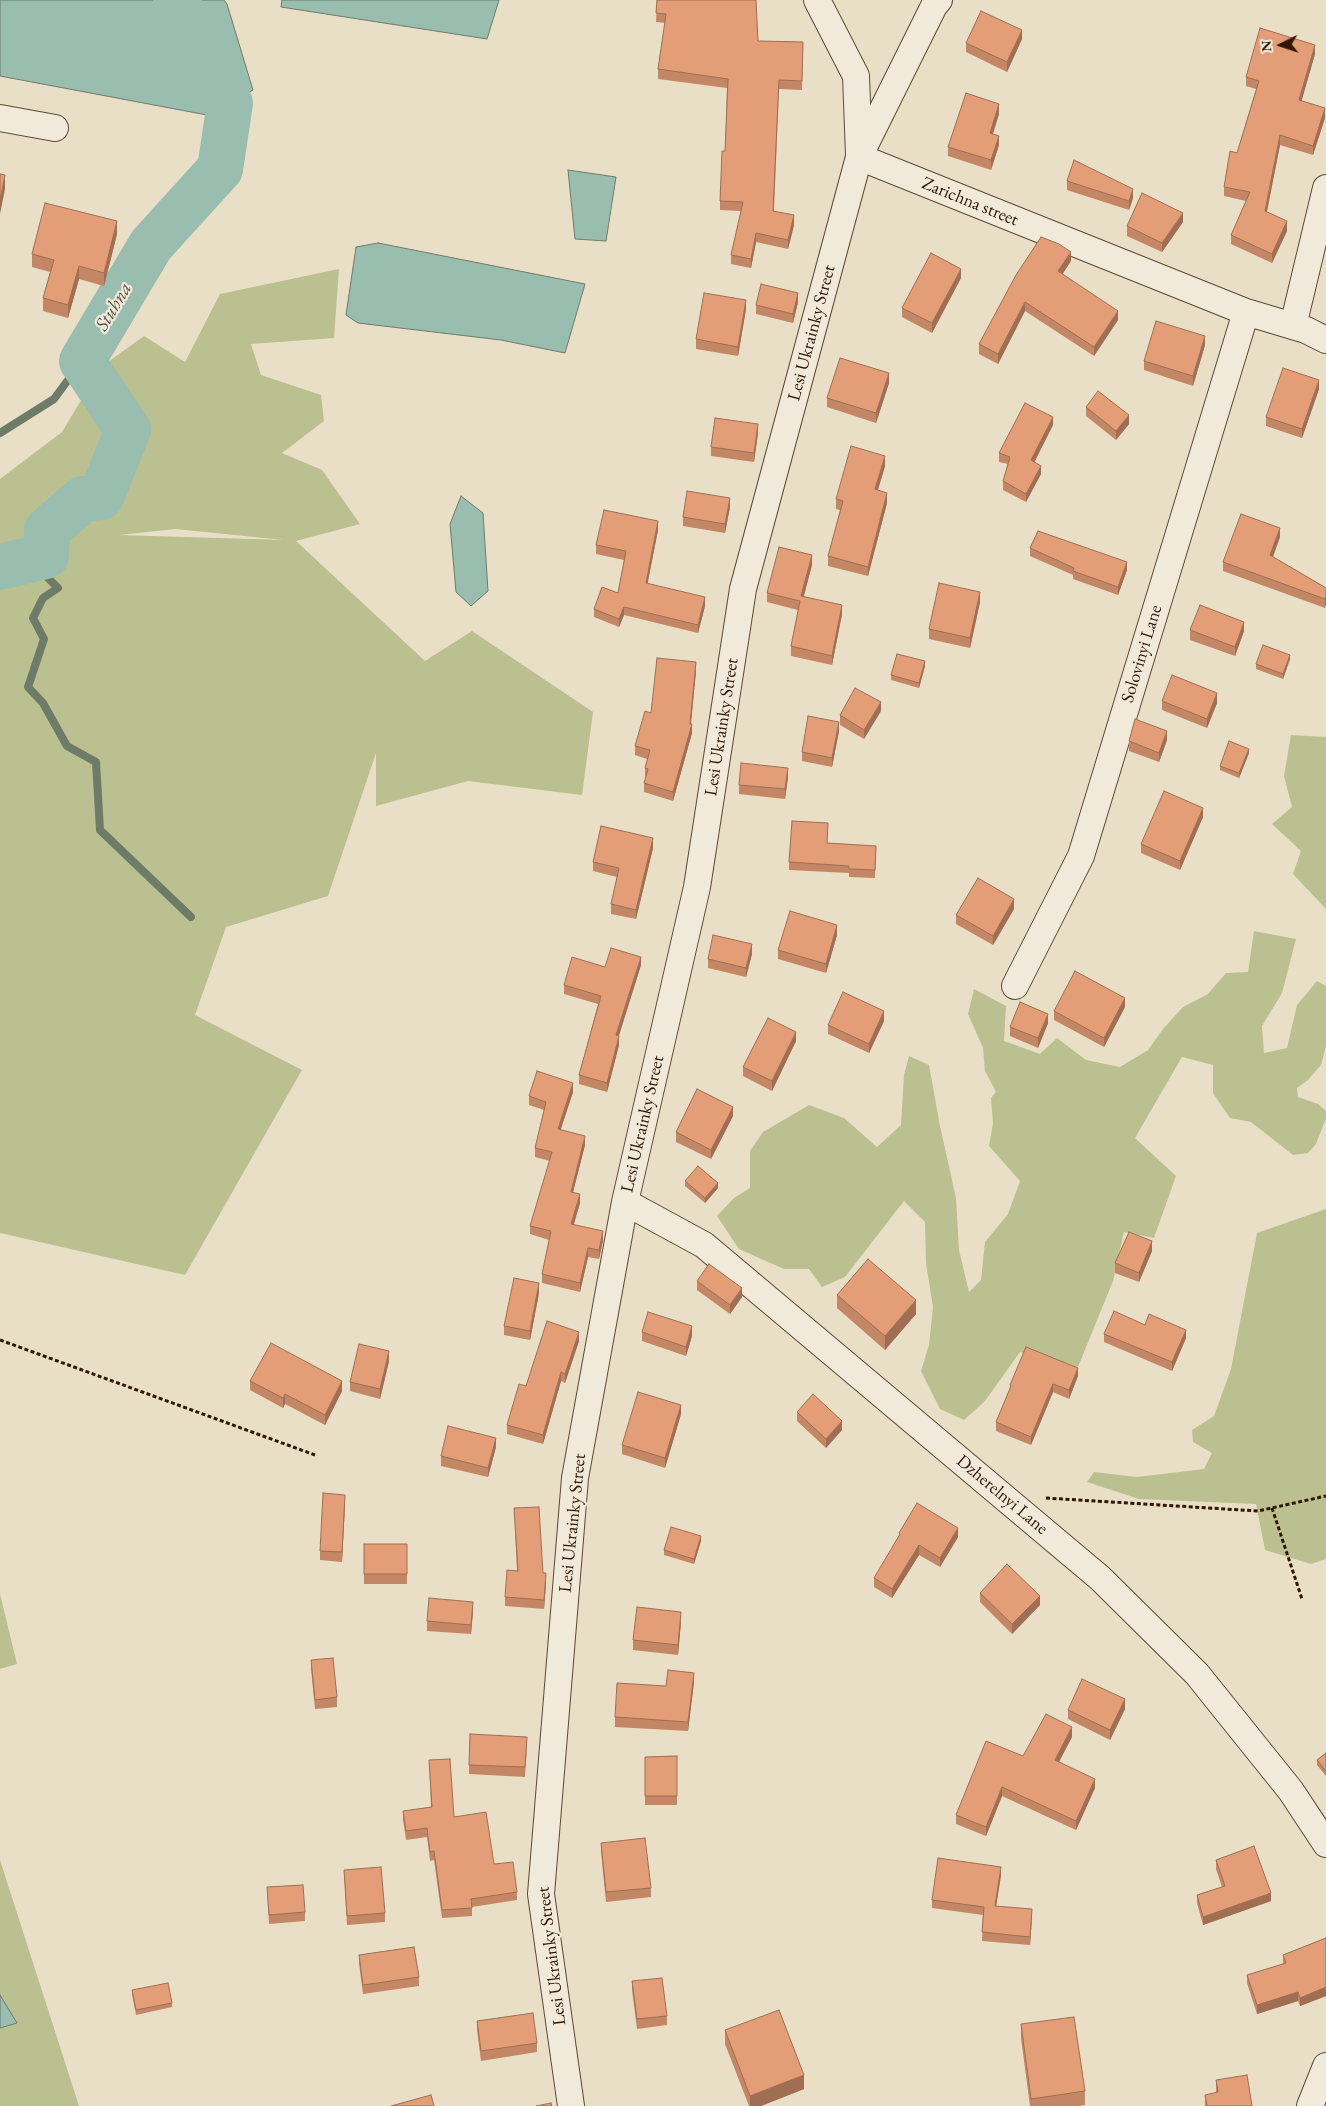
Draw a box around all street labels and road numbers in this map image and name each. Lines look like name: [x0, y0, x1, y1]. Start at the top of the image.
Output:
street label: Zarichna street: [919, 173, 1021, 231]
street label: Lesi Ukrainky Street: [783, 263, 841, 403]
street label: Solovinyi Lane: [1117, 602, 1167, 706]
street label: Lesi Ukrainky Street: [700, 656, 744, 798]
street label: Lesi Ukrainky Street: [617, 1054, 669, 1194]
street label: Dzherelnyi Lane: [952, 1450, 1052, 1540]
street label: Lesi Ukrainky Street: [555, 1452, 591, 1594]
street label: Lesi Ukrainky Street: [533, 1885, 571, 2027]

